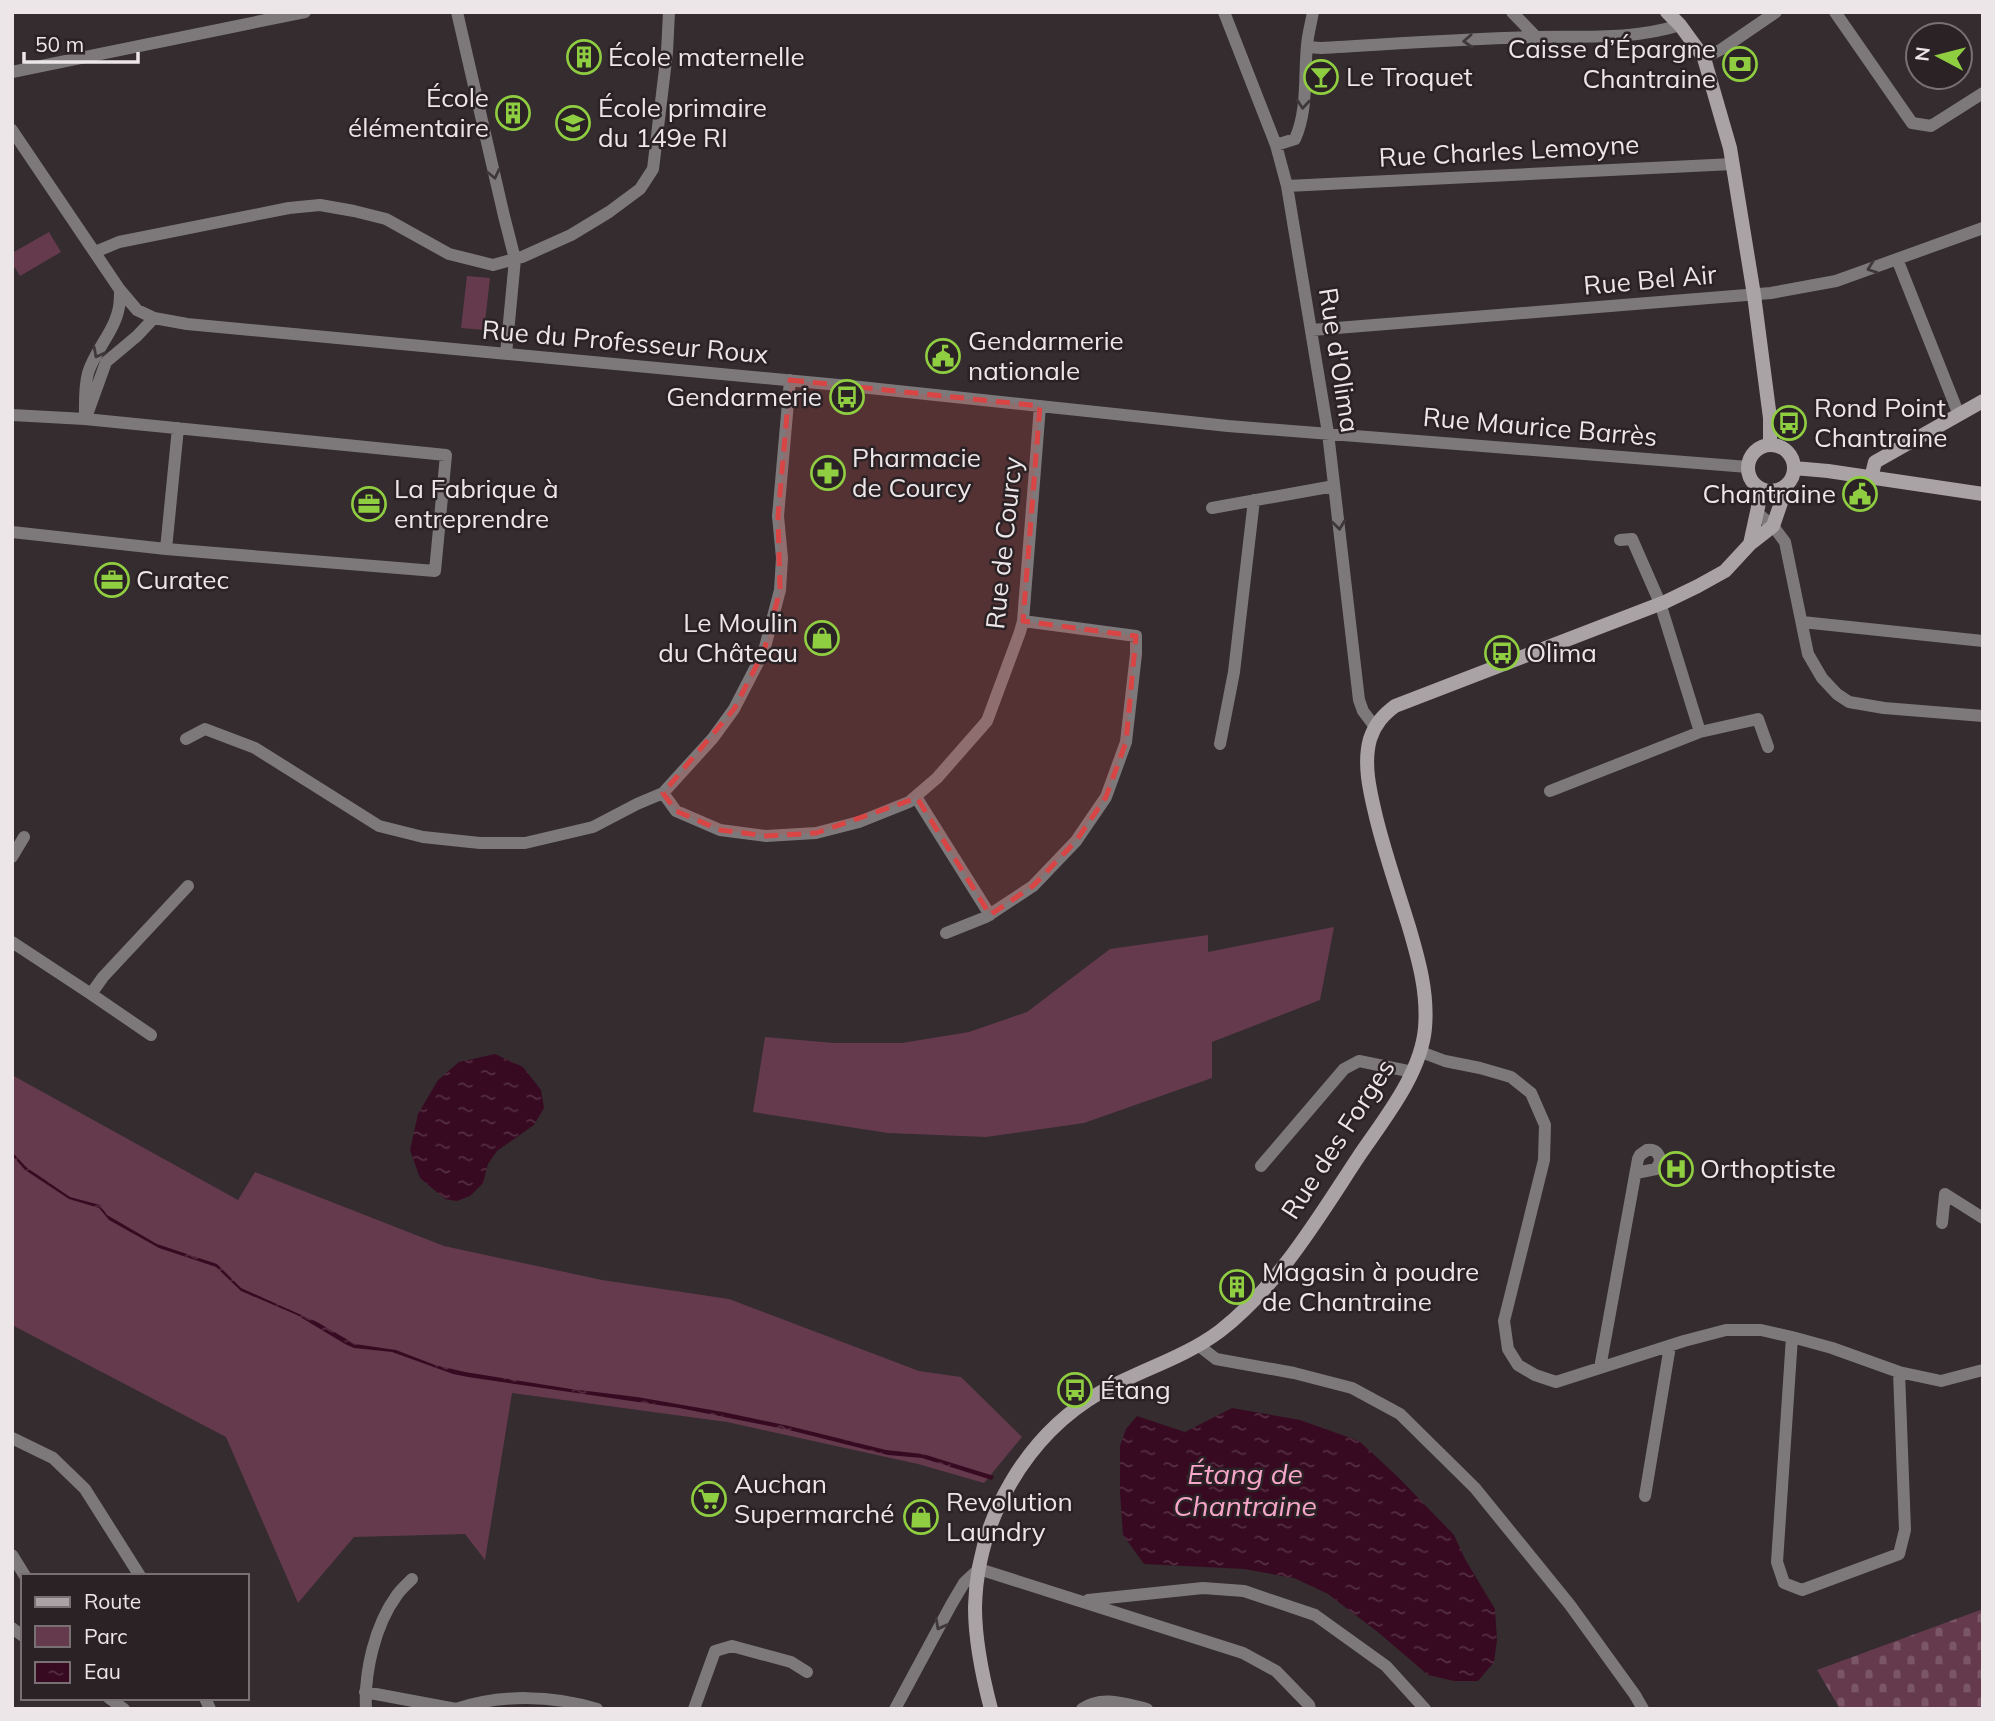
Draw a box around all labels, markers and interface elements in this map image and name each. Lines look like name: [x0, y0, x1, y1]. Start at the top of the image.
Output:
scale bar: [24, 21, 138, 65]
north arrow: [1904, 21, 1974, 91]
text: 50 m: [35, 31, 84, 57]
place label: Caisse d’Épargne Chantraine: [1508, 32, 1716, 95]
one-way arrow: [1462, 33, 1473, 48]
building icon: École maternelle: [565, 38, 603, 76]
place label: École maternelle: [608, 40, 805, 73]
bank icon: Caisse d’Épargne Chantraine: [1721, 45, 1759, 83]
text: N: [1909, 45, 1935, 63]
bar icon: Le Troquet: [1302, 58, 1340, 96]
place label: Le Troquet: [1346, 60, 1473, 93]
place label: École élémentaire: [348, 81, 489, 144]
place label: École primaire du 149e RI: [598, 91, 767, 154]
building icon: École élémentaire: [494, 94, 532, 132]
one-way arrow: [1296, 99, 1311, 110]
school or university icon: École primaire du 149e RI: [554, 104, 592, 142]
street label: Rue Charles Lemoyne: [1378, 127, 1640, 174]
one-way arrow: [486, 168, 500, 180]
street label: Rue Bel Air: [1582, 257, 1718, 302]
one-way arrow: [1867, 260, 1879, 274]
street label: Rue d'Olima: [1312, 285, 1367, 435]
street label: Rue du Professeur Roux: [481, 313, 770, 370]
place label: Gendarmerie nationale: [968, 324, 1124, 387]
public building icon: Gendarmerie nationale: [924, 337, 962, 375]
one-way arrow: [92, 346, 106, 358]
bus stop icon: Gendarmerie: [828, 378, 866, 416]
place label: Gendarmerie: [666, 380, 822, 413]
place label: Rond Point Chantraine: [1814, 391, 1947, 454]
street label: Rue Maurice Barrès: [1422, 400, 1659, 453]
bus stop icon: Rond Point Chantraine: [1770, 404, 1808, 442]
place label: Pharmacie de Courcy: [852, 441, 981, 504]
pharmacy icon: Pharmacie de Courcy: [809, 454, 847, 492]
street label: Rue de Courcy: [978, 455, 1029, 631]
place label: La Fabrique à entreprendre: [394, 472, 559, 535]
public building icon: Chantraine: [1841, 475, 1879, 513]
place label: Chantraine: [1703, 477, 1836, 510]
office icon: La Fabrique à entreprendre: [350, 485, 388, 523]
one-way arrow: [1331, 519, 1346, 531]
office icon: Curatec: [93, 561, 131, 599]
place label: Curatec: [136, 563, 229, 596]
place label: Le Moulin du Château: [658, 606, 798, 669]
shop icon: Le Moulin du Château: [803, 619, 841, 657]
bus stop icon: Olima: [1483, 634, 1521, 672]
place label: Olima: [1526, 636, 1597, 669]
street label: Rue des Forges: [1274, 1052, 1402, 1225]
hospital icon: Orthoptiste: [1657, 1150, 1695, 1188]
place label: Orthoptiste: [1700, 1152, 1836, 1185]
place label: Magasin à poudre de Chantraine: [1262, 1255, 1479, 1318]
building icon: Magasin à poudre de Chantraine: [1218, 1268, 1256, 1306]
bus stop icon: Étang: [1056, 1371, 1094, 1409]
place label: Étang: [1100, 1373, 1171, 1406]
water label: Étang de Chantraine: [1173, 1456, 1317, 1523]
place label: Auchan Supermarché: [734, 1467, 894, 1530]
supermarket icon: Auchan Supermarché: [690, 1480, 728, 1518]
place label: Revolution Laundry: [946, 1485, 1073, 1548]
shop icon: Revolution Laundry: [902, 1498, 940, 1536]
legend: [21, 1574, 248, 1700]
text: Route: [84, 1588, 141, 1614]
one-way arrow: [935, 1618, 948, 1630]
text: Parc: [84, 1623, 128, 1649]
text: Eau: [84, 1658, 121, 1684]

